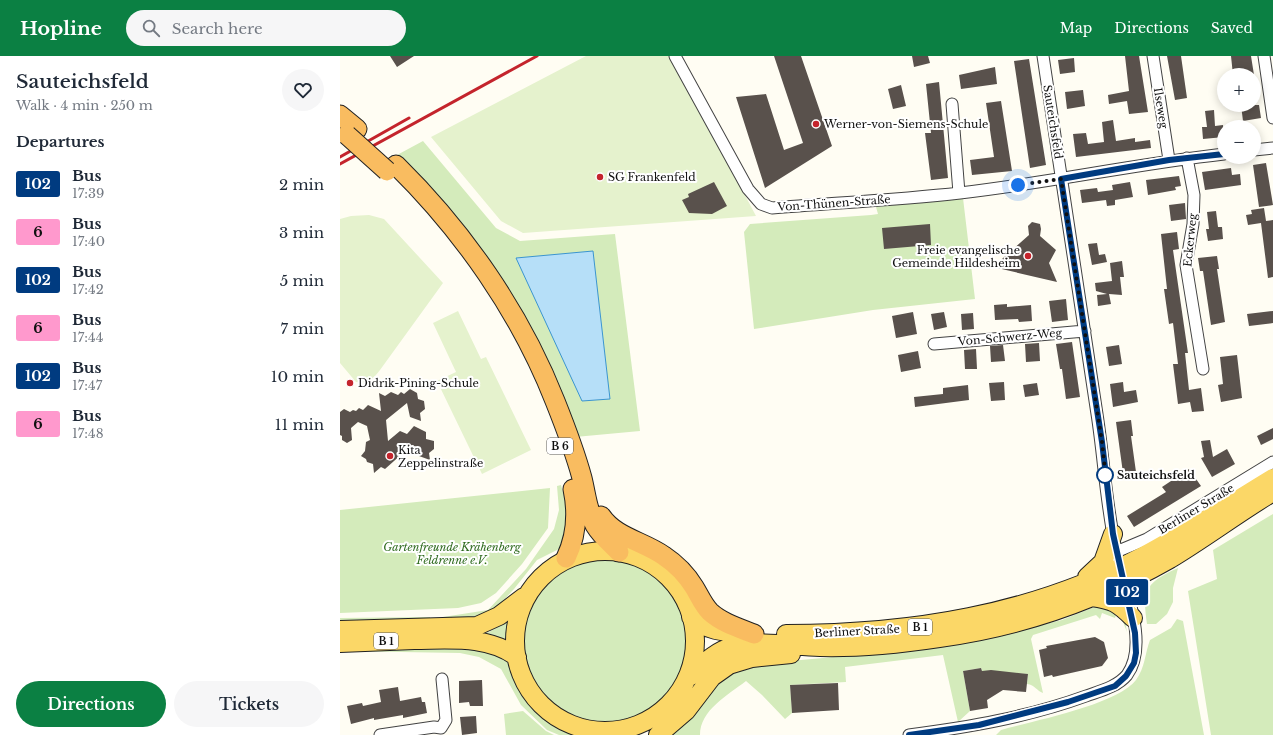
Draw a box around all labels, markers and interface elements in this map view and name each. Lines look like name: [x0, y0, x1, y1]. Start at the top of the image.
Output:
search box: [126, 10, 406, 46]
text: Hopline: [20, 17, 102, 40]
icon: search: [140, 17, 162, 39]
text: Search here: [172, 19, 263, 38]
text: Map: [1060, 19, 1092, 37]
text: Directions: [1114, 19, 1189, 37]
text: Saved: [1211, 19, 1253, 37]
map controls: [1217, 68, 1261, 164]
button: +: [1217, 68, 1261, 112]
button: heart: [282, 69, 324, 111]
text: Sauteichsfeld: [16, 70, 149, 93]
street label: Sauteichsfeld: [1040, 84, 1066, 161]
street label: Ilseweg: [1151, 86, 1171, 130]
text: Walk · 4 min · 250 m: [16, 97, 153, 114]
place label: Werner-von-Siemens-Schule: [823, 117, 988, 131]
marker: Werner-von-Siemens-Schule: [811, 119, 821, 129]
button: −: [1217, 120, 1261, 164]
text: Departures: [16, 132, 105, 151]
text: Bus: [72, 166, 102, 185]
place label: SG Frankenfeld: [608, 170, 696, 184]
marker: SG Frankenfeld: [595, 172, 605, 182]
text: 102: [25, 175, 51, 193]
text: 2 min: [279, 175, 324, 194]
your location: [1008, 175, 1028, 195]
text: 17:39: [72, 185, 104, 202]
street label: Von-Thünen-Straße: [776, 192, 891, 214]
street label: Eckerweg: [1180, 212, 1200, 268]
text: Bus: [72, 214, 102, 233]
text: 6: [33, 223, 43, 241]
text: 3 min: [279, 223, 324, 242]
text: 17:40: [72, 233, 105, 250]
place label: Freie evangelische Gemeinde Hildesheim: [892, 243, 1020, 270]
marker: Freie evangelische Gemeinde Hildesheim: [1023, 251, 1033, 261]
text: Bus: [72, 262, 102, 281]
text: 102: [25, 271, 51, 289]
text: 5 min: [280, 271, 324, 290]
text: 17:42: [72, 281, 104, 298]
text: Bus: [72, 310, 102, 329]
text: 6: [33, 319, 43, 337]
text: 7 min: [281, 319, 324, 338]
street label: Von-Schwerz-Weg: [956, 325, 1063, 349]
text: 17:44: [72, 329, 103, 346]
text: Bus: [72, 358, 102, 377]
text: 102: [25, 367, 51, 385]
text: 10 min: [271, 367, 324, 386]
place label: Didrik-Pining-Schule: [358, 376, 479, 390]
text: 17:47: [72, 377, 102, 394]
marker: Didrik-Pining-Schule: [345, 378, 355, 388]
text: Bus: [72, 406, 102, 425]
text: 6: [33, 415, 43, 433]
text: 11 min: [275, 415, 324, 434]
text: 17:48: [72, 425, 104, 442]
road number: B 6: [547, 438, 573, 454]
place label: Kita Zeppelinstraße: [398, 443, 483, 470]
marker: Kita Zeppelinstraße: [385, 451, 395, 461]
marker: Sauteichsfeld: [1096, 466, 1114, 484]
place label: Sauteichsfeld: [1117, 468, 1195, 482]
street label: Berliner Straße: [1156, 481, 1236, 537]
park label: Gartenfreunde Krähenberg Feldrenne e.V.: [383, 540, 522, 567]
line badge: 102: [1104, 579, 1150, 605]
text: 102: [1114, 583, 1140, 601]
road number: B 1: [908, 619, 932, 635]
street label: Berliner Straße: [814, 622, 900, 640]
road number: B 1: [374, 633, 398, 649]
button: Directions: [16, 681, 166, 727]
button: Tickets: [174, 681, 324, 727]

